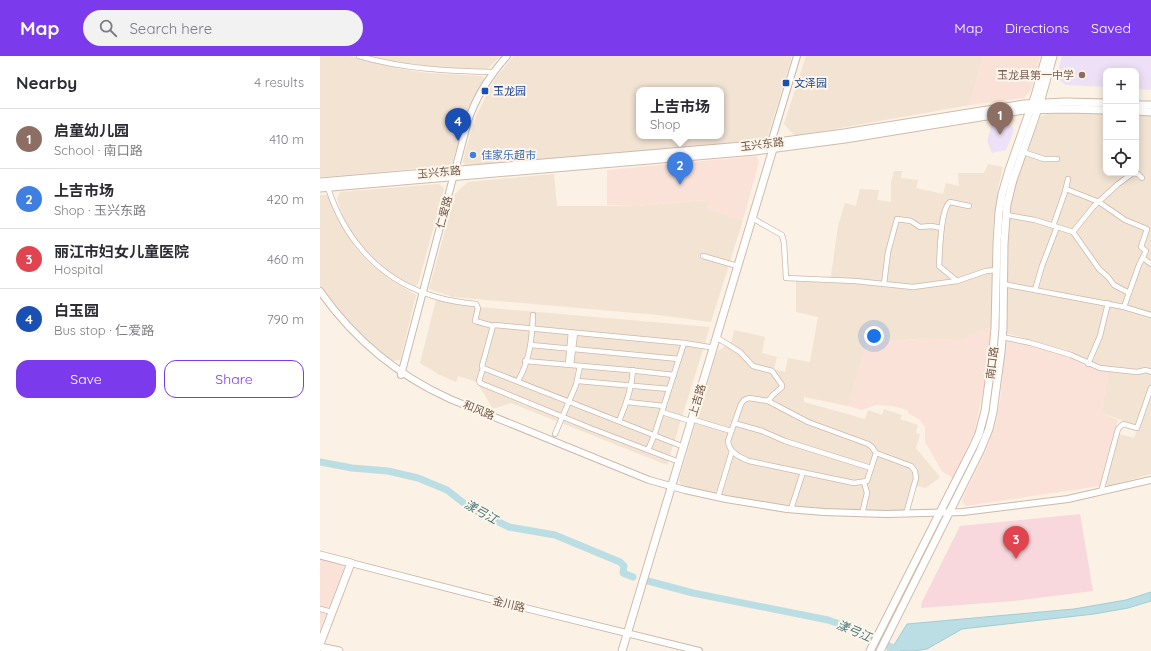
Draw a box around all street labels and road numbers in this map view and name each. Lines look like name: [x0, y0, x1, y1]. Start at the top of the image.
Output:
street label: 玉兴东路: [739, 134, 785, 154]
street label: 玉兴东路: [416, 163, 462, 181]
street label: 仁爱路: [433, 194, 455, 230]
street label: 南口路: [983, 346, 1001, 380]
street label: 上吉路: [685, 382, 709, 418]
street label: 和风路: [461, 397, 497, 423]
street label: 金川路: [491, 593, 527, 615]

